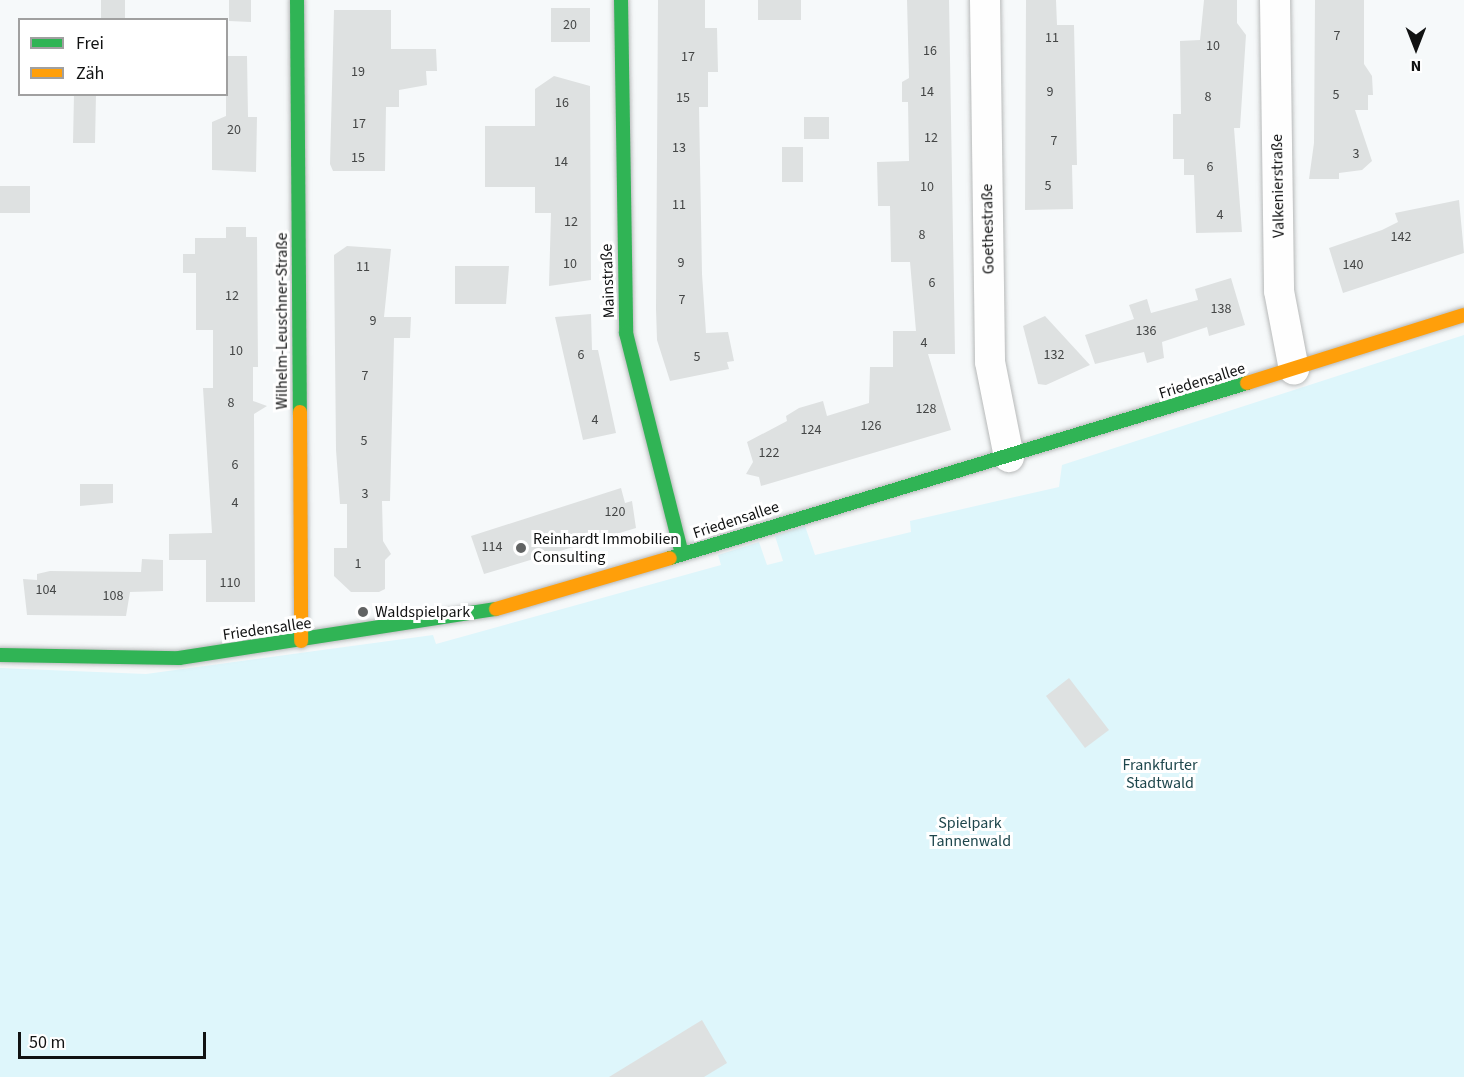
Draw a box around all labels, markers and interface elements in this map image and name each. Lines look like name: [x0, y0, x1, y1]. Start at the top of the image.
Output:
house number: 20: [563, 17, 577, 33]
legend: [18, 18, 228, 96]
north arrow: [1386, 18, 1446, 78]
house number: 7: [1334, 28, 1340, 44]
house number: 11: [1045, 30, 1059, 46]
text: Frei: [76, 31, 104, 56]
house number: 10: [1206, 38, 1220, 54]
house number: 16: [923, 43, 937, 59]
house number: 17: [681, 49, 695, 65]
text: N: [1411, 55, 1421, 77]
text: Zäh: [76, 61, 104, 86]
house number: 19: [351, 64, 365, 80]
house number: 14: [920, 84, 934, 100]
house number: 9: [1047, 84, 1053, 100]
house number: 5: [1333, 87, 1339, 103]
house number: 8: [1205, 89, 1211, 105]
house number: 15: [676, 90, 690, 106]
house number: 16: [555, 95, 569, 111]
house number: 17: [352, 116, 366, 132]
house number: 20: [227, 122, 241, 138]
house number: 12: [924, 130, 938, 146]
house number: 7: [1051, 133, 1057, 149]
street label: Valkenierstraße: [1267, 134, 1289, 238]
house number: 13: [672, 140, 686, 156]
house number: 3: [1353, 146, 1359, 162]
house number: 15: [351, 150, 365, 166]
house number: 14: [554, 154, 568, 170]
house number: 6: [1207, 159, 1213, 175]
house number: 5: [1045, 178, 1051, 194]
house number: 10: [920, 179, 934, 195]
street label: Goethestraße: [978, 184, 998, 274]
house number: 11: [672, 197, 686, 213]
house number: 4: [1217, 207, 1223, 223]
house number: 12: [564, 214, 578, 230]
house number: 8: [919, 227, 925, 243]
house number: 142: [1391, 229, 1411, 245]
street label: Wilhelm-Leuschner-Straße: [272, 232, 292, 410]
street label: Mainstraße: [597, 243, 619, 319]
house number: 9: [678, 255, 684, 271]
house number: 10: [563, 256, 577, 272]
house number: 140: [1343, 257, 1363, 273]
house number: 11: [356, 259, 370, 275]
house number: 6: [929, 275, 935, 291]
house number: 12: [225, 288, 239, 304]
house number: 7: [679, 292, 685, 308]
house number: 138: [1211, 301, 1231, 317]
house number: 9: [370, 313, 376, 329]
house number: 136: [1136, 323, 1156, 339]
house number: 4: [921, 335, 927, 351]
house number: 10: [229, 343, 243, 359]
house number: 6: [578, 347, 584, 363]
house number: 132: [1044, 347, 1064, 363]
house number: 5: [694, 349, 700, 365]
street label: Friedensallee: [1156, 359, 1248, 403]
house number: 7: [362, 368, 368, 384]
house number: 8: [228, 395, 234, 411]
house number: 128: [916, 401, 936, 417]
house number: 4: [592, 412, 598, 428]
house number: 126: [861, 418, 881, 434]
house number: 124: [801, 422, 821, 438]
house number: 5: [361, 433, 367, 449]
house number: 122: [759, 445, 779, 461]
house number: 6: [232, 457, 238, 473]
house number: 3: [362, 486, 368, 502]
house number: 4: [232, 495, 238, 511]
street label: Friedensallee: [691, 497, 781, 543]
house number: 120: [605, 504, 625, 520]
place label: Reinhardt Immobilien Consulting: [533, 529, 679, 567]
house number: 114: [482, 539, 502, 555]
marker: Reinhardt Immobilien Consulting: [514, 541, 528, 555]
house number: 1: [355, 556, 361, 572]
house number: 110: [220, 575, 240, 591]
house number: 104: [36, 582, 56, 598]
house number: 108: [103, 588, 123, 604]
place label: Waldspielpark: [375, 602, 470, 622]
marker: Waldspielpark: [356, 605, 370, 619]
street label: Friedensallee: [221, 613, 313, 645]
park label: Frankfurter Stadtwald: [1122, 755, 1198, 793]
park label: Spielpark Tannenwald: [929, 813, 1011, 851]
scale bar: [21, 1020, 208, 1058]
text: 50 m: [29, 1030, 65, 1055]

